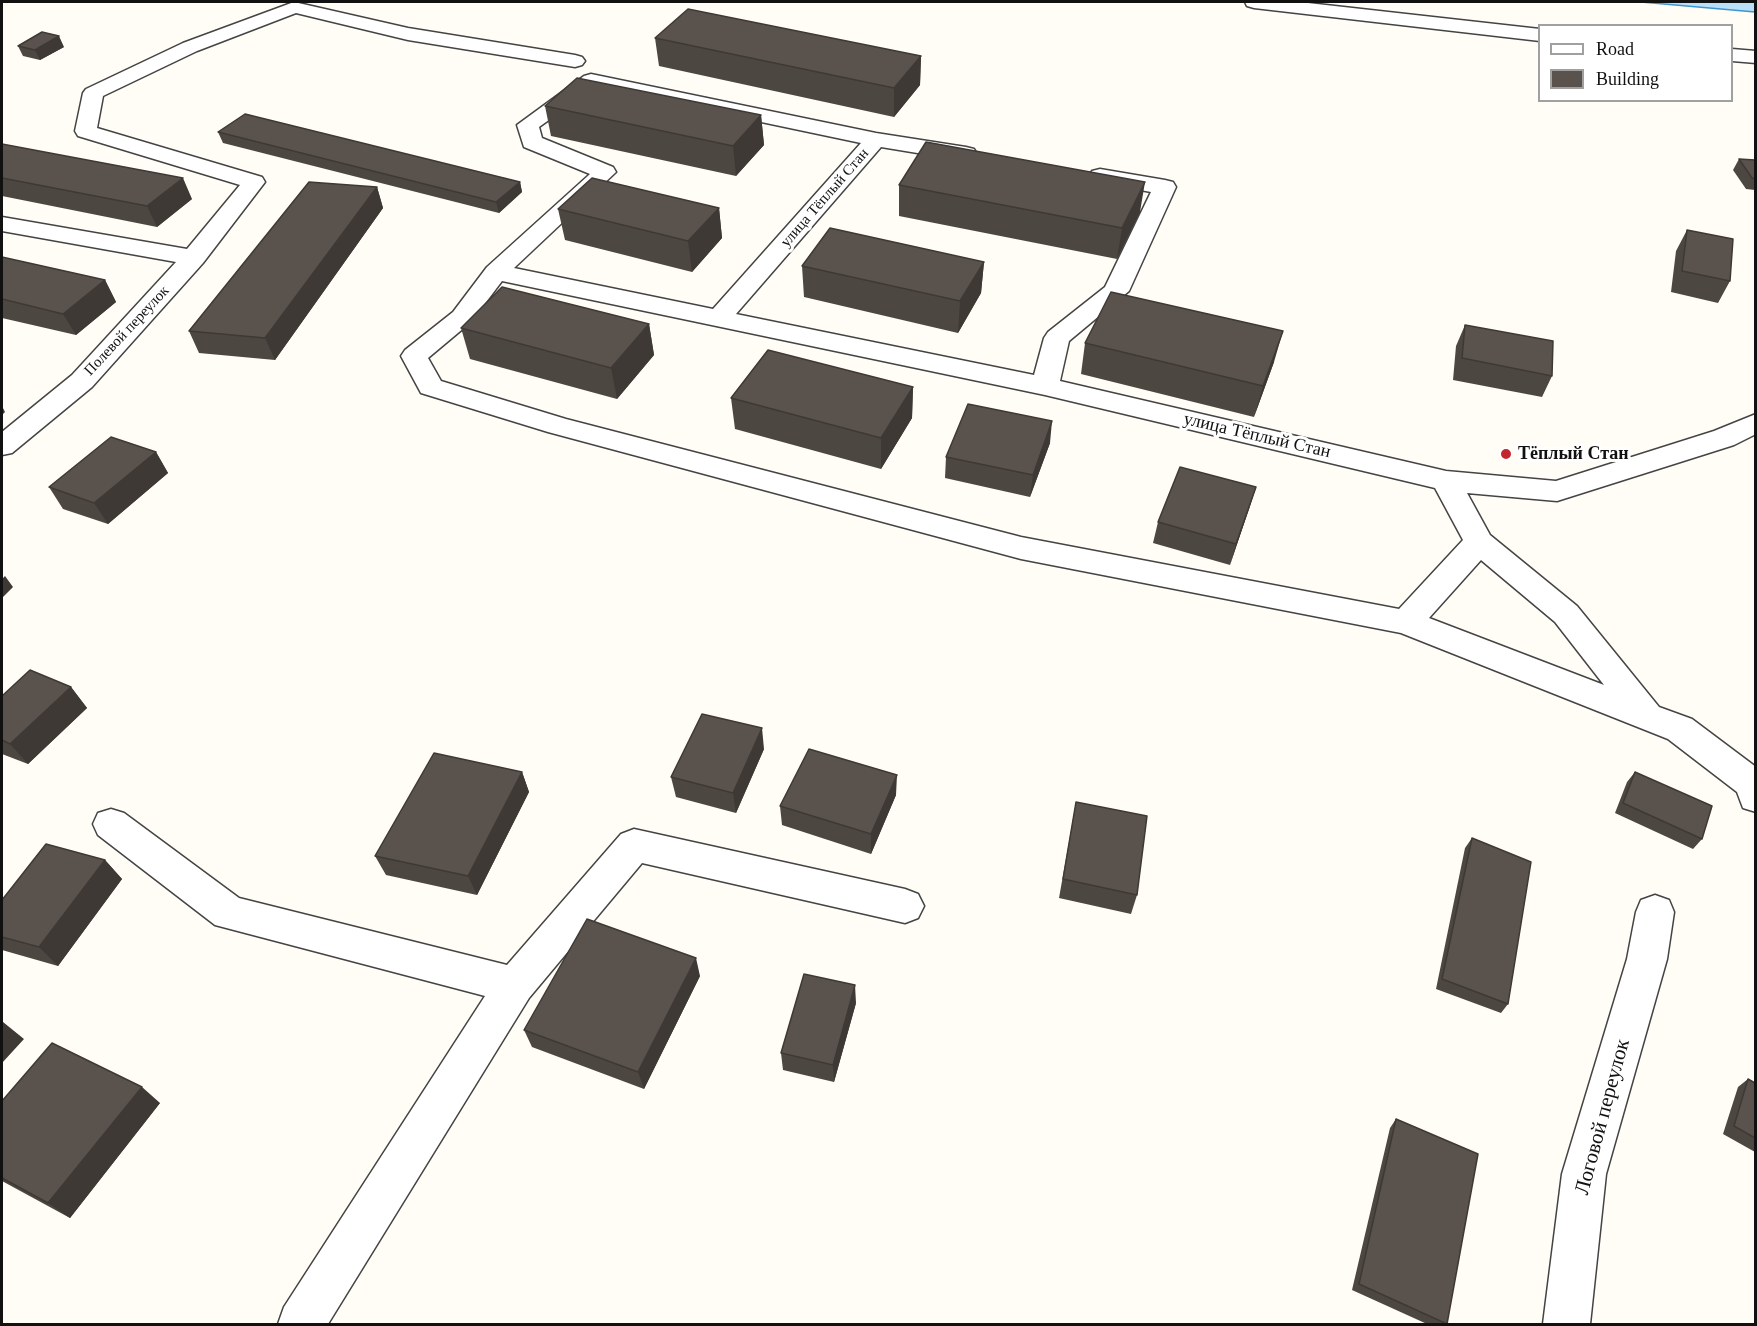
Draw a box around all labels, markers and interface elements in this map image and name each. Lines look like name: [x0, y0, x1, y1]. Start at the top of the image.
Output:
legend: [1538, 24, 1733, 102]
text: Road: [1596, 39, 1634, 59]
text: Building: [1596, 69, 1659, 89]
street label: улица Тёплый Стан: [777, 145, 873, 251]
street label: Полевой переулок: [81, 282, 173, 380]
street label: улица Тёплый Стан: [1181, 409, 1333, 463]
place label: Тёплый Стан: [1518, 443, 1629, 465]
marker: Тёплый Стан: [1499, 447, 1513, 461]
street label: Логовой переулок: [1570, 1036, 1636, 1198]

